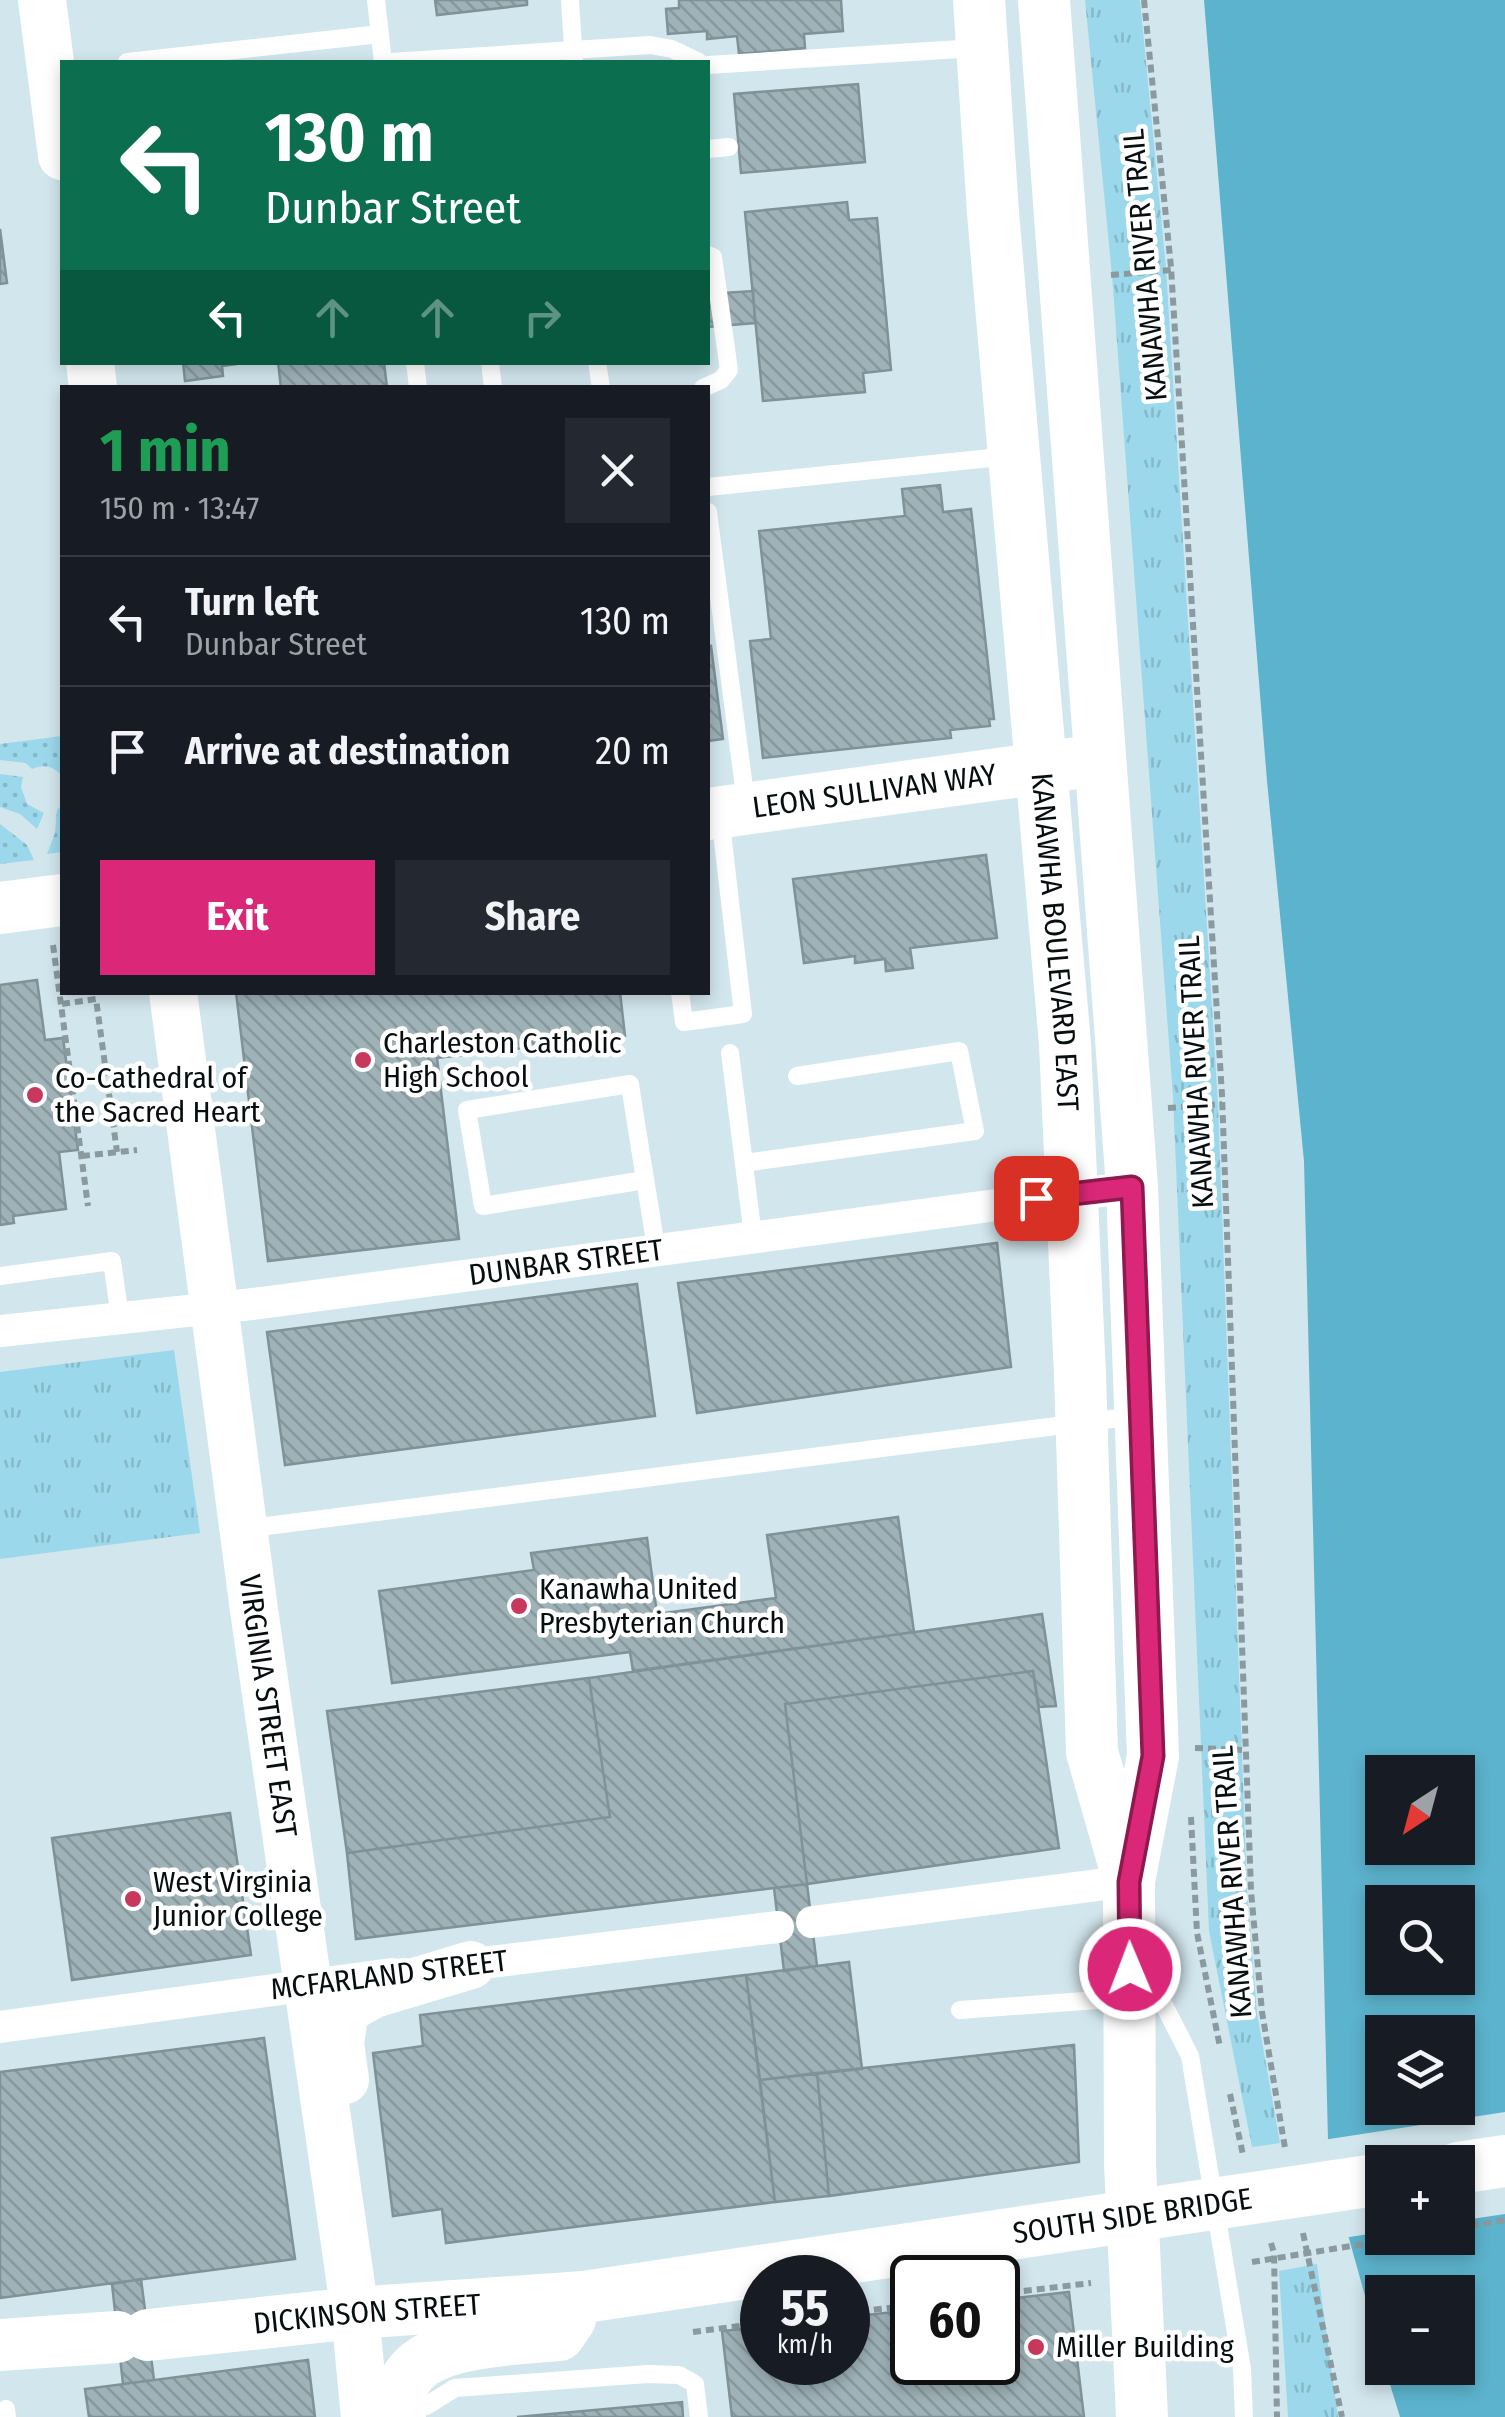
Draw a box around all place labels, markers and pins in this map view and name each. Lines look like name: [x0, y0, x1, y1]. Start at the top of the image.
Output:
place label: Charleston Catholic High School: [383, 1025, 622, 1095]
marker: Charleston Catholic High School: [352, 1049, 374, 1071]
place label: Co-Cathedral of the Sacred Heart: [55, 1060, 260, 1130]
marker: Co-Cathedral of the Sacred Heart: [24, 1084, 46, 1106]
pin: [994, 1156, 1079, 1241]
place label: Kanawha United Presbyterian Church: [539, 1571, 785, 1641]
marker: Kanawha United Presbyterian Church: [508, 1595, 530, 1617]
place label: West Virginia Junior College: [153, 1864, 323, 1934]
marker: West Virginia Junior College: [122, 1888, 144, 1910]
place label: Miller Building: [1056, 2329, 1235, 2365]
marker: Miller Building: [1025, 2336, 1047, 2358]

